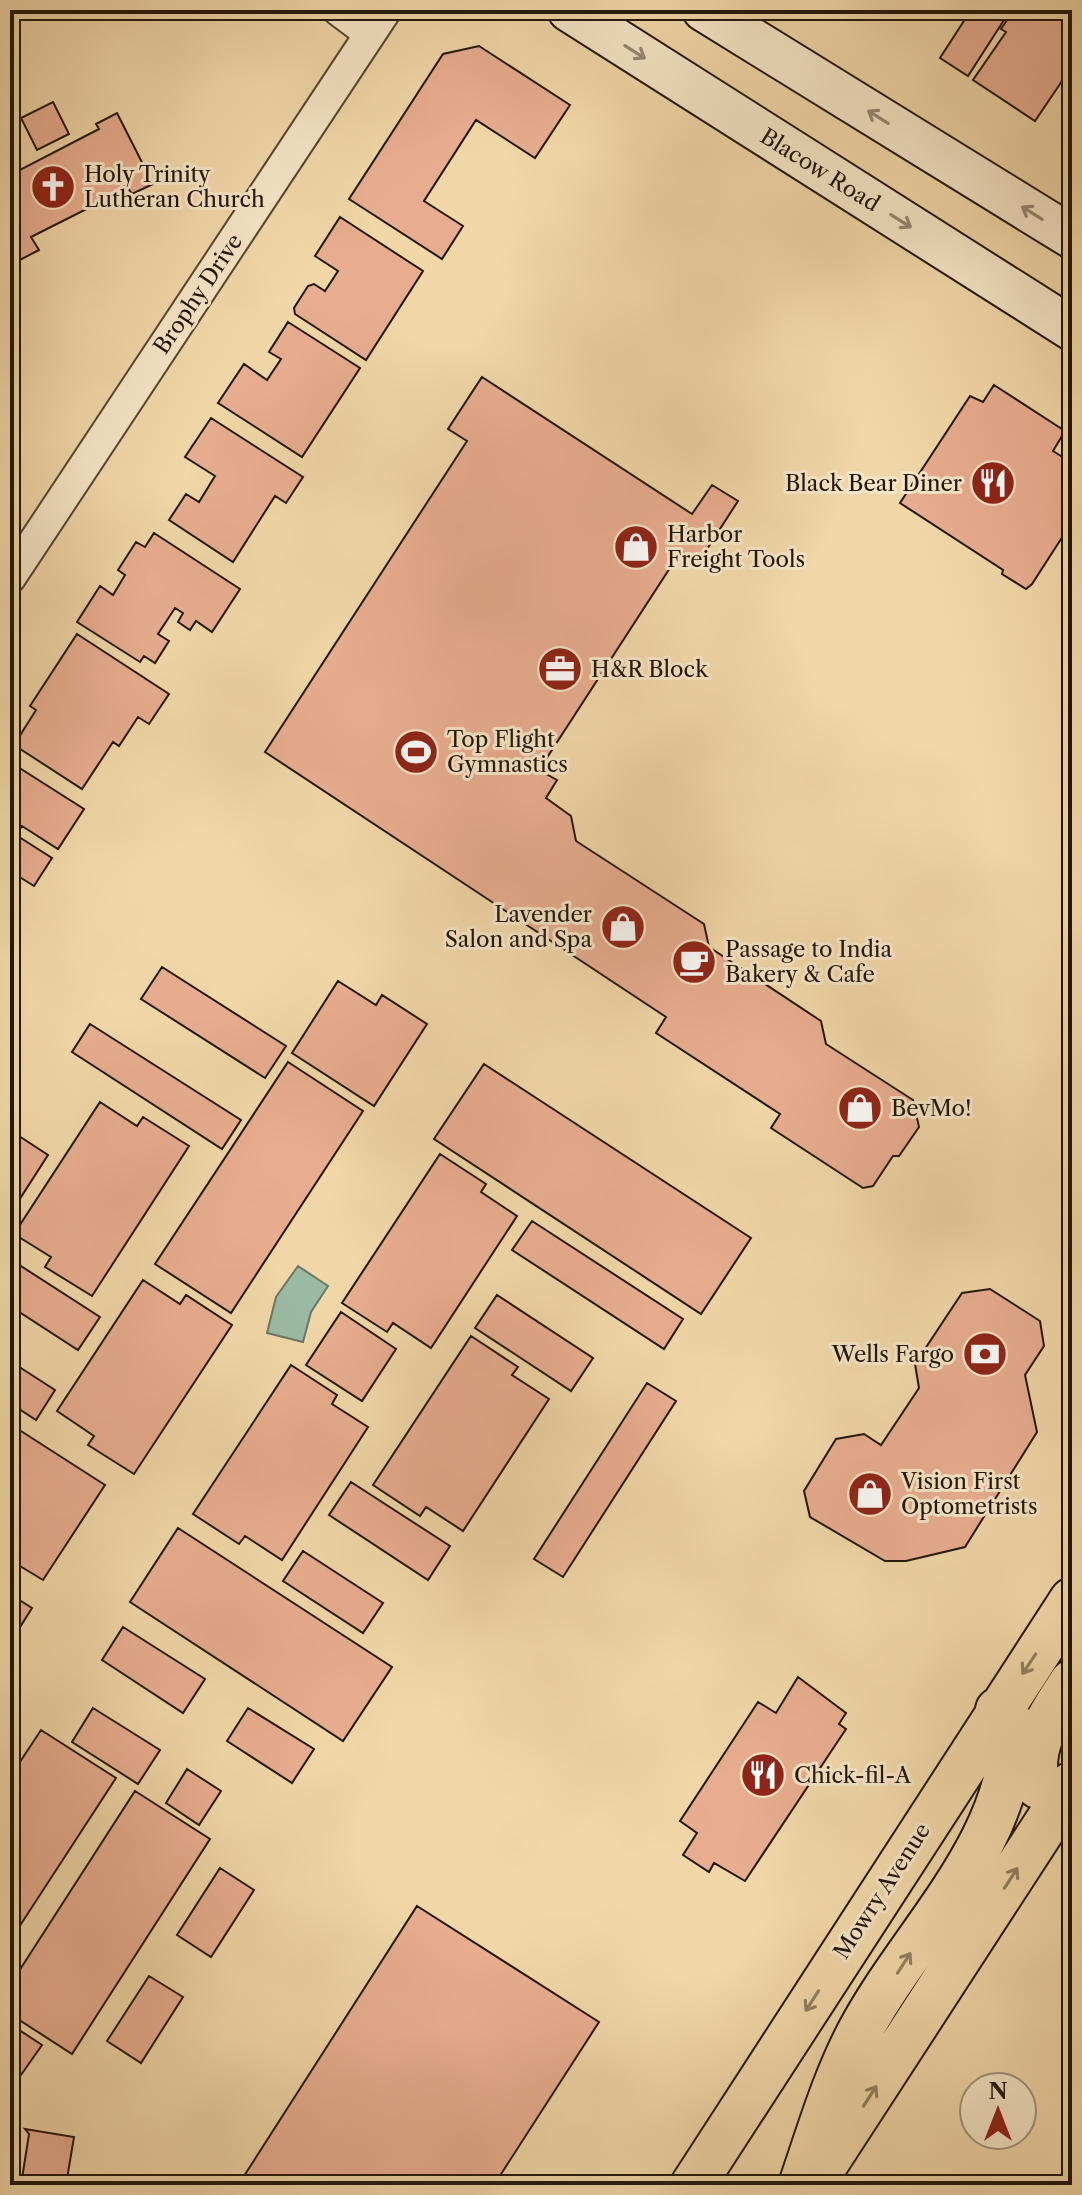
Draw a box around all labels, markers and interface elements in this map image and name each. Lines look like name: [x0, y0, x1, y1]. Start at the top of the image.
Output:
one-way arrow: [623, 43, 645, 60]
one-way arrow: [867, 109, 890, 125]
street label: Blacow Road: [755, 123, 885, 217]
place label: Holy Trinity Lutheran Church: [84, 161, 265, 213]
church icon: Holy Trinity Lutheran Church: [29, 163, 77, 211]
one-way arrow: [1021, 204, 1044, 220]
one-way arrow: [890, 212, 912, 229]
street label: Brophy Drive: [148, 229, 248, 359]
restaurant icon: Black Bear Diner: [969, 459, 1017, 507]
place label: Black Bear Diner: [785, 470, 962, 497]
place label: Harbor Freight Tools: [667, 521, 805, 573]
shop icon: Harbor Freight Tools: [612, 523, 660, 571]
office icon: H&R Block: [536, 645, 584, 693]
place label: H&R Block: [591, 656, 709, 683]
place label: Top Flight Gymnastics: [447, 726, 568, 778]
sports icon: Top Flight Gymnastics: [392, 728, 440, 776]
place label: Lavender Salon and Spa: [445, 901, 592, 953]
shop icon: Lavender Salon and Spa: [599, 903, 647, 951]
place label: Passage to India Bakery & Cafe: [725, 936, 893, 988]
cafe icon: Passage to India Bakery & Cafe: [670, 938, 718, 986]
shop icon: BevMo!: [836, 1084, 884, 1132]
place label: BevMo!: [891, 1095, 972, 1122]
bank icon: Wells Fargo: [961, 1330, 1009, 1378]
place label: Wells Fargo: [831, 1341, 954, 1368]
place label: Vision First Optometrists: [900, 1468, 1037, 1520]
shop icon: Vision First Optometrists: [846, 1470, 894, 1518]
one-way arrow: [1021, 1653, 1037, 1675]
restaurant icon: Chick-fil-A: [739, 1751, 787, 1799]
place label: Chick-fil-A: [794, 1762, 912, 1789]
street label: Mowry Avenue: [828, 1818, 936, 1964]
one-way arrow: [1003, 1867, 1019, 1890]
one-way arrow: [896, 1952, 912, 1975]
one-way arrow: [803, 1989, 820, 2011]
north arrow: [958, 2071, 1038, 2151]
text: N: [988, 2078, 1008, 2105]
one-way arrow: [862, 2085, 878, 2108]

